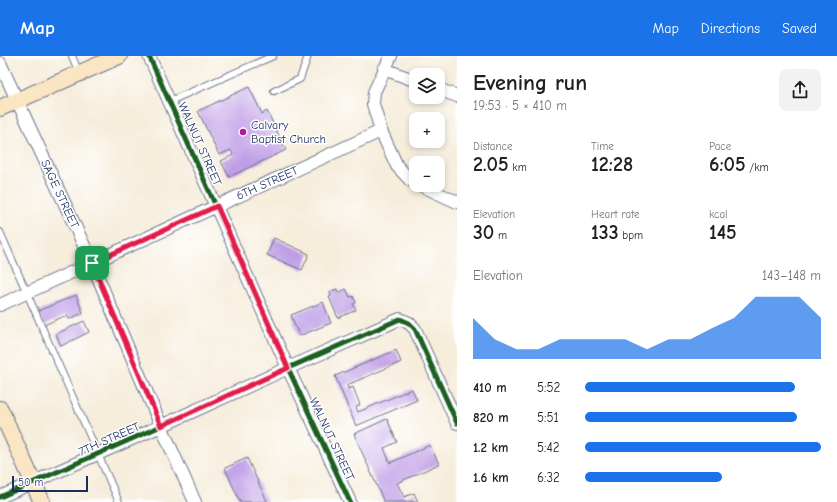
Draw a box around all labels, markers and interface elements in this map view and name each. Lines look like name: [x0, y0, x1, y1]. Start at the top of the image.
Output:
text: Map: [20, 17, 55, 39]
text: Map: [652, 20, 679, 37]
text: Directions: [701, 20, 760, 37]
text: Saved: [782, 20, 817, 37]
map controls: [409, 68, 445, 192]
button: layers: [409, 68, 445, 104]
button: share: [779, 69, 821, 111]
text: Evening run: [473, 70, 587, 96]
text: 19:53 · 5 × 410 m: [473, 98, 567, 113]
street label: WALNUT STREET: [175, 100, 225, 189]
button: +: [409, 112, 445, 148]
place label: Calvary Baptist Church: [251, 118, 326, 146]
marker: Calvary Baptist Church: [238, 127, 248, 137]
text: Distance: [473, 140, 512, 153]
text: Time: [591, 140, 614, 153]
text: Pace: [709, 140, 731, 153]
text: 2.05: [473, 153, 509, 176]
text: 12:28: [591, 153, 633, 176]
text: 6:05: [709, 153, 746, 176]
button: −: [409, 156, 445, 192]
street label: SAGE STREET: [38, 157, 82, 231]
text: km: [509, 161, 527, 174]
text: /km: [746, 161, 769, 174]
street label: 6TH STREET: [234, 163, 301, 203]
text: Elevation: [473, 208, 515, 221]
text: Heart rate: [591, 208, 640, 221]
text: kcal: [709, 208, 727, 221]
text: 30: [473, 221, 494, 244]
text: 133: [591, 221, 619, 244]
text: 145: [709, 221, 737, 244]
text: m: [494, 229, 507, 242]
text: bpm: [619, 229, 643, 242]
pin: [75, 246, 109, 280]
icon: arrive: [81, 252, 103, 274]
text: Elevation: [473, 268, 523, 283]
text: 143–148 m: [762, 268, 821, 283]
text: 410 m: [473, 380, 507, 395]
text: 5:52: [537, 380, 560, 395]
street label: WALNUT STREET: [307, 395, 358, 483]
text: 820 m: [473, 410, 509, 425]
text: 5:51: [537, 410, 559, 425]
street label: 7TH STREET: [76, 419, 142, 459]
text: 1.2 km: [473, 440, 508, 455]
text: 5:42: [537, 440, 560, 455]
text: 1.6 km: [473, 470, 509, 485]
text: 6:32: [537, 470, 560, 485]
scale bar: [12, 474, 88, 493]
text: 50 m: [18, 476, 43, 489]

